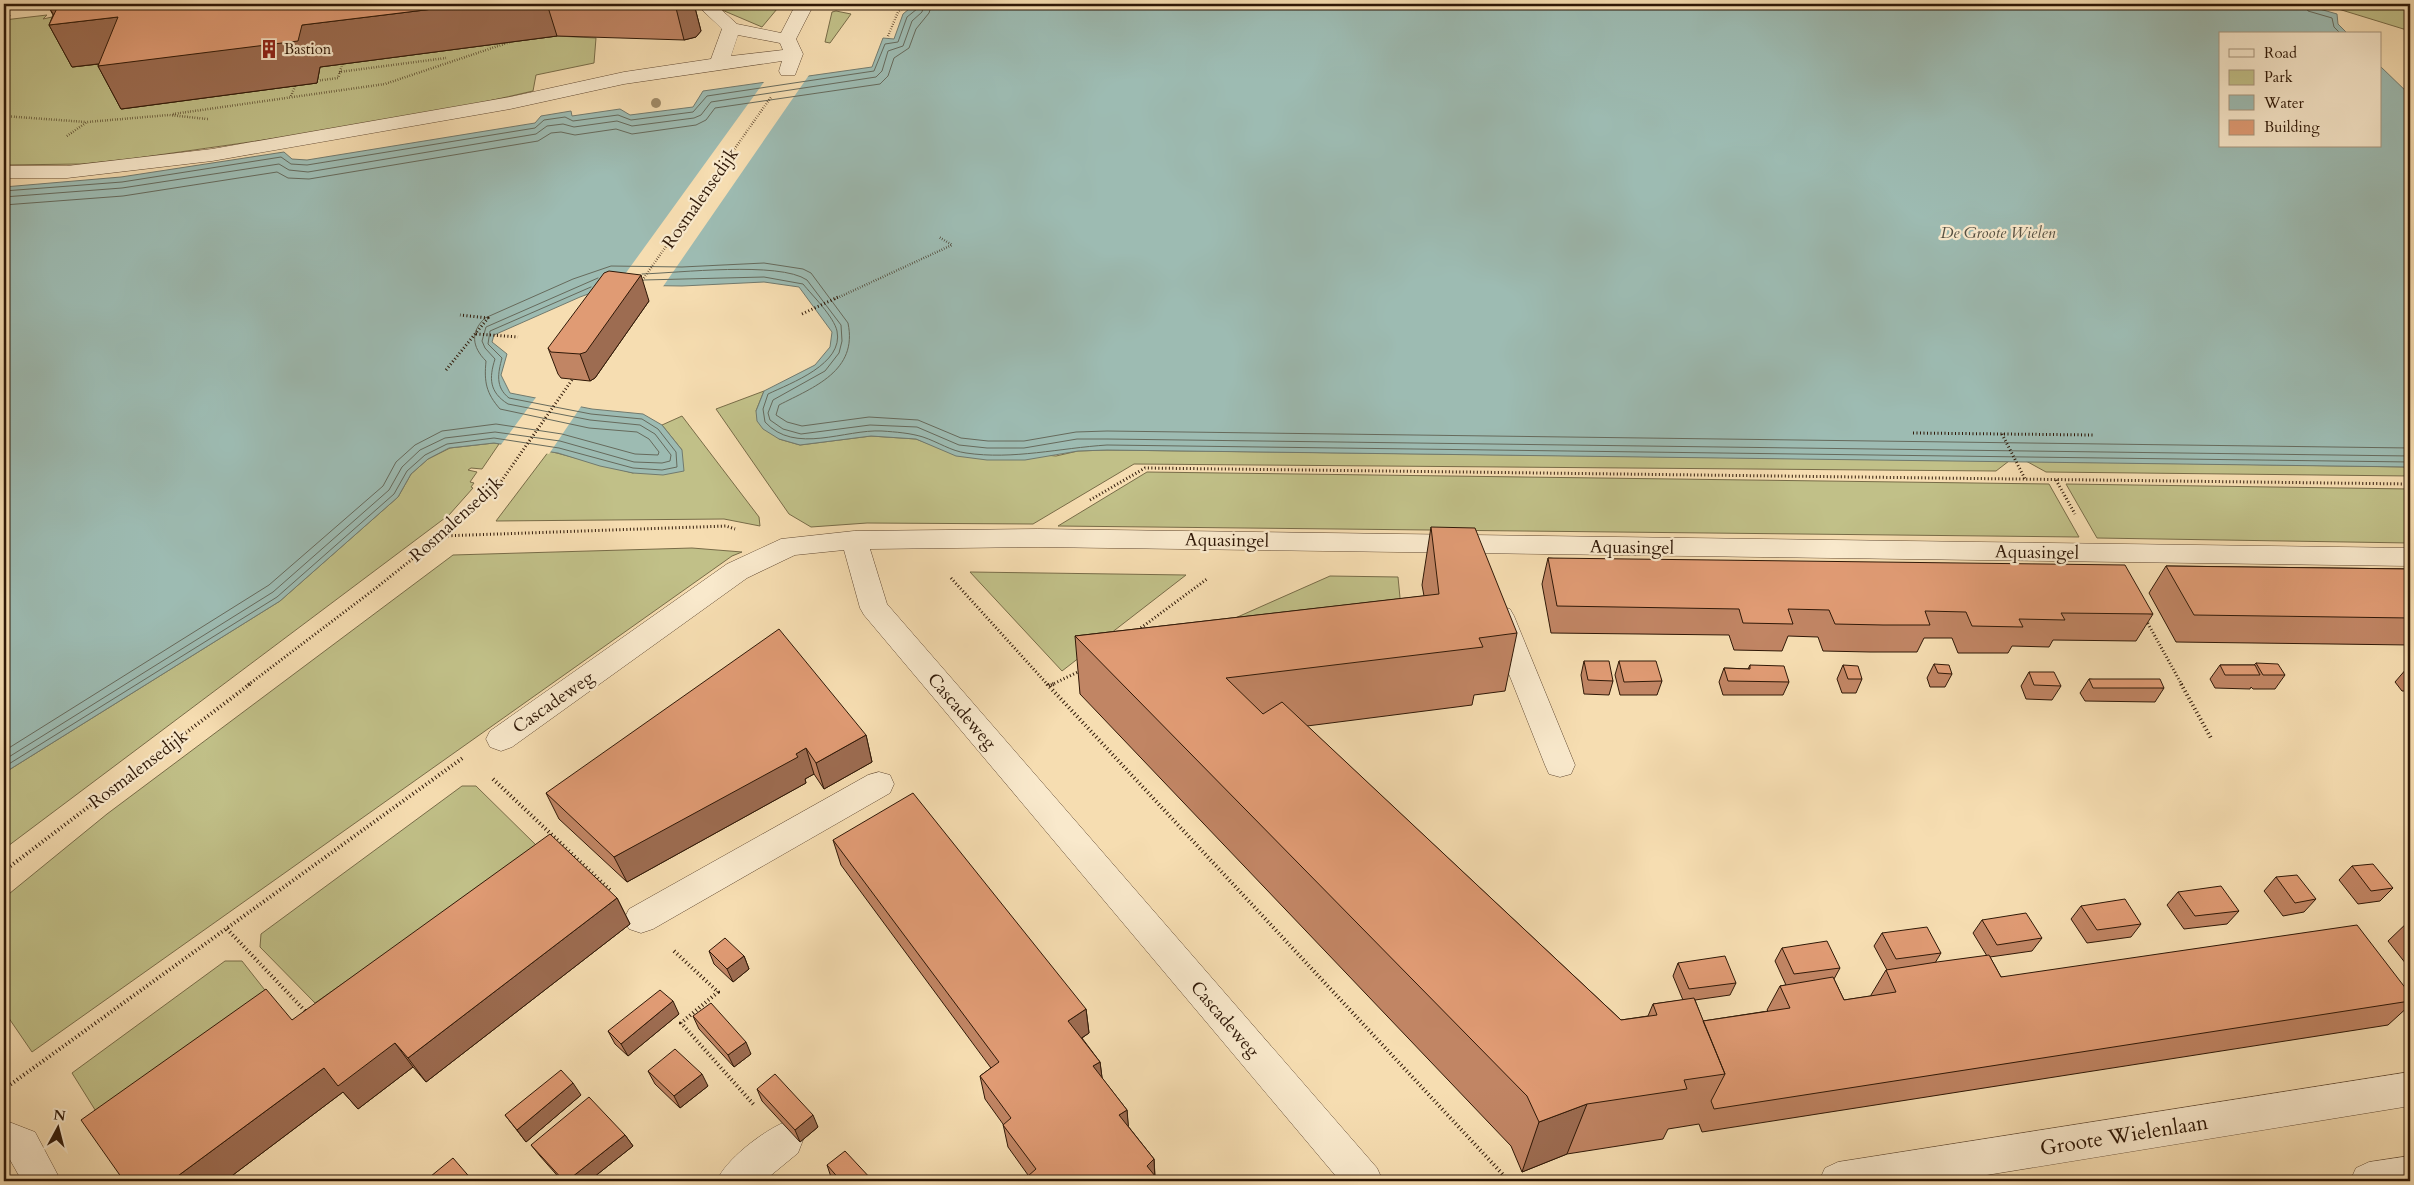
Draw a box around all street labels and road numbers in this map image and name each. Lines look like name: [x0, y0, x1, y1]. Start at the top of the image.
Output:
street label: Rosmalensedijk: [656, 143, 745, 254]
street label: Rosmalensedijk: [404, 470, 509, 568]
street label: Aquasingel: [1185, 527, 1270, 554]
street label: Aquasingel: [1590, 534, 1675, 561]
street label: Aquasingel: [1995, 539, 2080, 566]
street label: Cascadeweg: [508, 665, 600, 740]
street label: Cascadeweg: [921, 668, 1002, 756]
street label: Rosmalensedijk: [84, 724, 193, 815]
street label: Cascadeweg: [1184, 976, 1265, 1064]
street label: Groote Wielenlaan: [2038, 1108, 2210, 1163]

